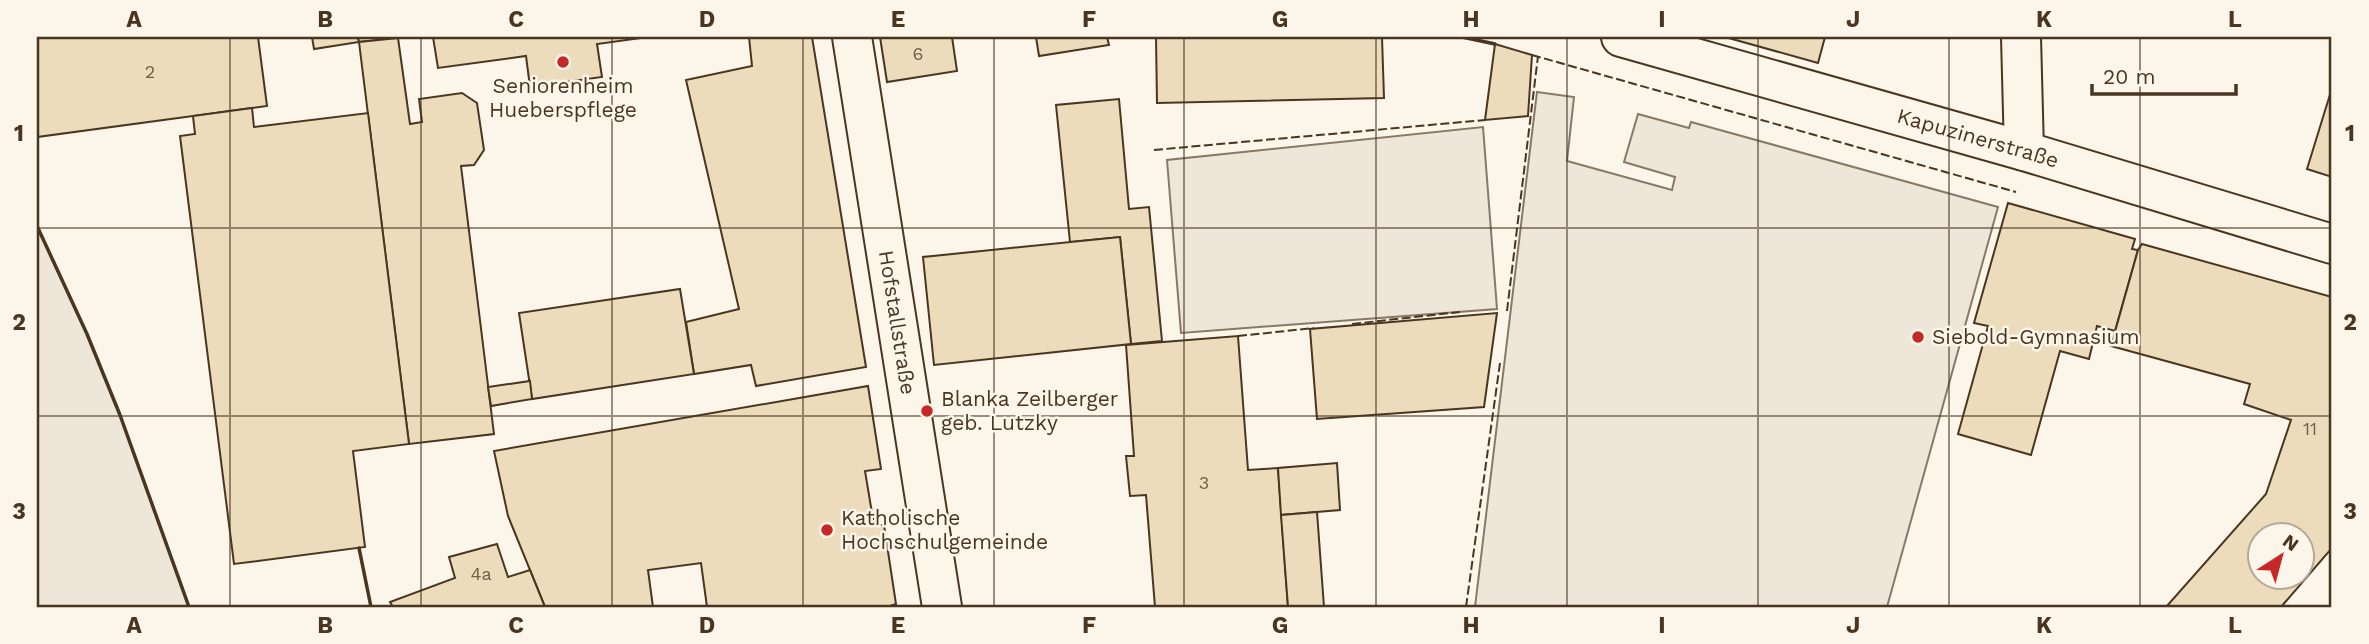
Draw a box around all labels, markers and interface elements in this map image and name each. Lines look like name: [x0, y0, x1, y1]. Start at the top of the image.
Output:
text: A: [126, 6, 142, 33]
text: B: [317, 6, 333, 33]
text: C: [508, 6, 524, 33]
text: D: [699, 6, 715, 33]
text: E: [891, 6, 905, 33]
text: F: [1082, 6, 1096, 33]
text: G: [1272, 6, 1288, 33]
text: H: [1462, 6, 1480, 33]
text: I: [1658, 6, 1666, 33]
text: J: [1846, 6, 1860, 33]
text: K: [2036, 6, 2052, 33]
text: L: [2228, 6, 2242, 33]
house number: 6: [913, 43, 923, 64]
scale bar: [2092, 52, 2236, 96]
marker: Seniorenheim Hueberspflege: [555, 54, 571, 70]
house number: 2: [145, 61, 155, 82]
text: 20 m: [2103, 64, 2155, 89]
place label: Seniorenheim Hueberspflege: [489, 73, 637, 122]
street label: Kapuzinerstraße: [1894, 103, 2062, 173]
text: 1: [14, 120, 24, 147]
text: 1: [2345, 120, 2355, 147]
street label: Hofstallstraße: [874, 248, 921, 396]
text: 2: [12, 309, 26, 336]
text: 2: [2343, 309, 2357, 336]
place label: Siebold-Gymnasium: [1932, 324, 2140, 349]
marker: Siebold-Gymnasium: [1910, 329, 1926, 345]
place label: Blanka Zeilberger geb. Lutzky: [941, 386, 1119, 435]
marker: Blanka Zeilberger geb. Lutzky: [919, 403, 935, 419]
house number: 11: [2303, 418, 2317, 439]
house number: 3: [1199, 472, 1209, 493]
text: 3: [12, 498, 26, 525]
text: 3: [2343, 498, 2357, 525]
place label: Katholische Hochschulgemeinde: [841, 505, 1048, 554]
marker: Katholische Hochschulgemeinde: [819, 522, 835, 538]
north arrow: [2246, 522, 2316, 592]
text: N: [2278, 529, 2303, 556]
house number: 4a: [470, 563, 492, 584]
text: A: [126, 612, 142, 639]
text: B: [317, 612, 333, 639]
text: C: [508, 612, 524, 639]
text: D: [699, 612, 715, 639]
text: E: [891, 612, 905, 639]
text: F: [1082, 612, 1096, 639]
text: G: [1272, 612, 1288, 639]
text: H: [1462, 612, 1480, 639]
text: I: [1658, 612, 1666, 639]
text: J: [1846, 612, 1860, 639]
text: K: [2036, 612, 2052, 639]
text: L: [2228, 612, 2242, 639]

